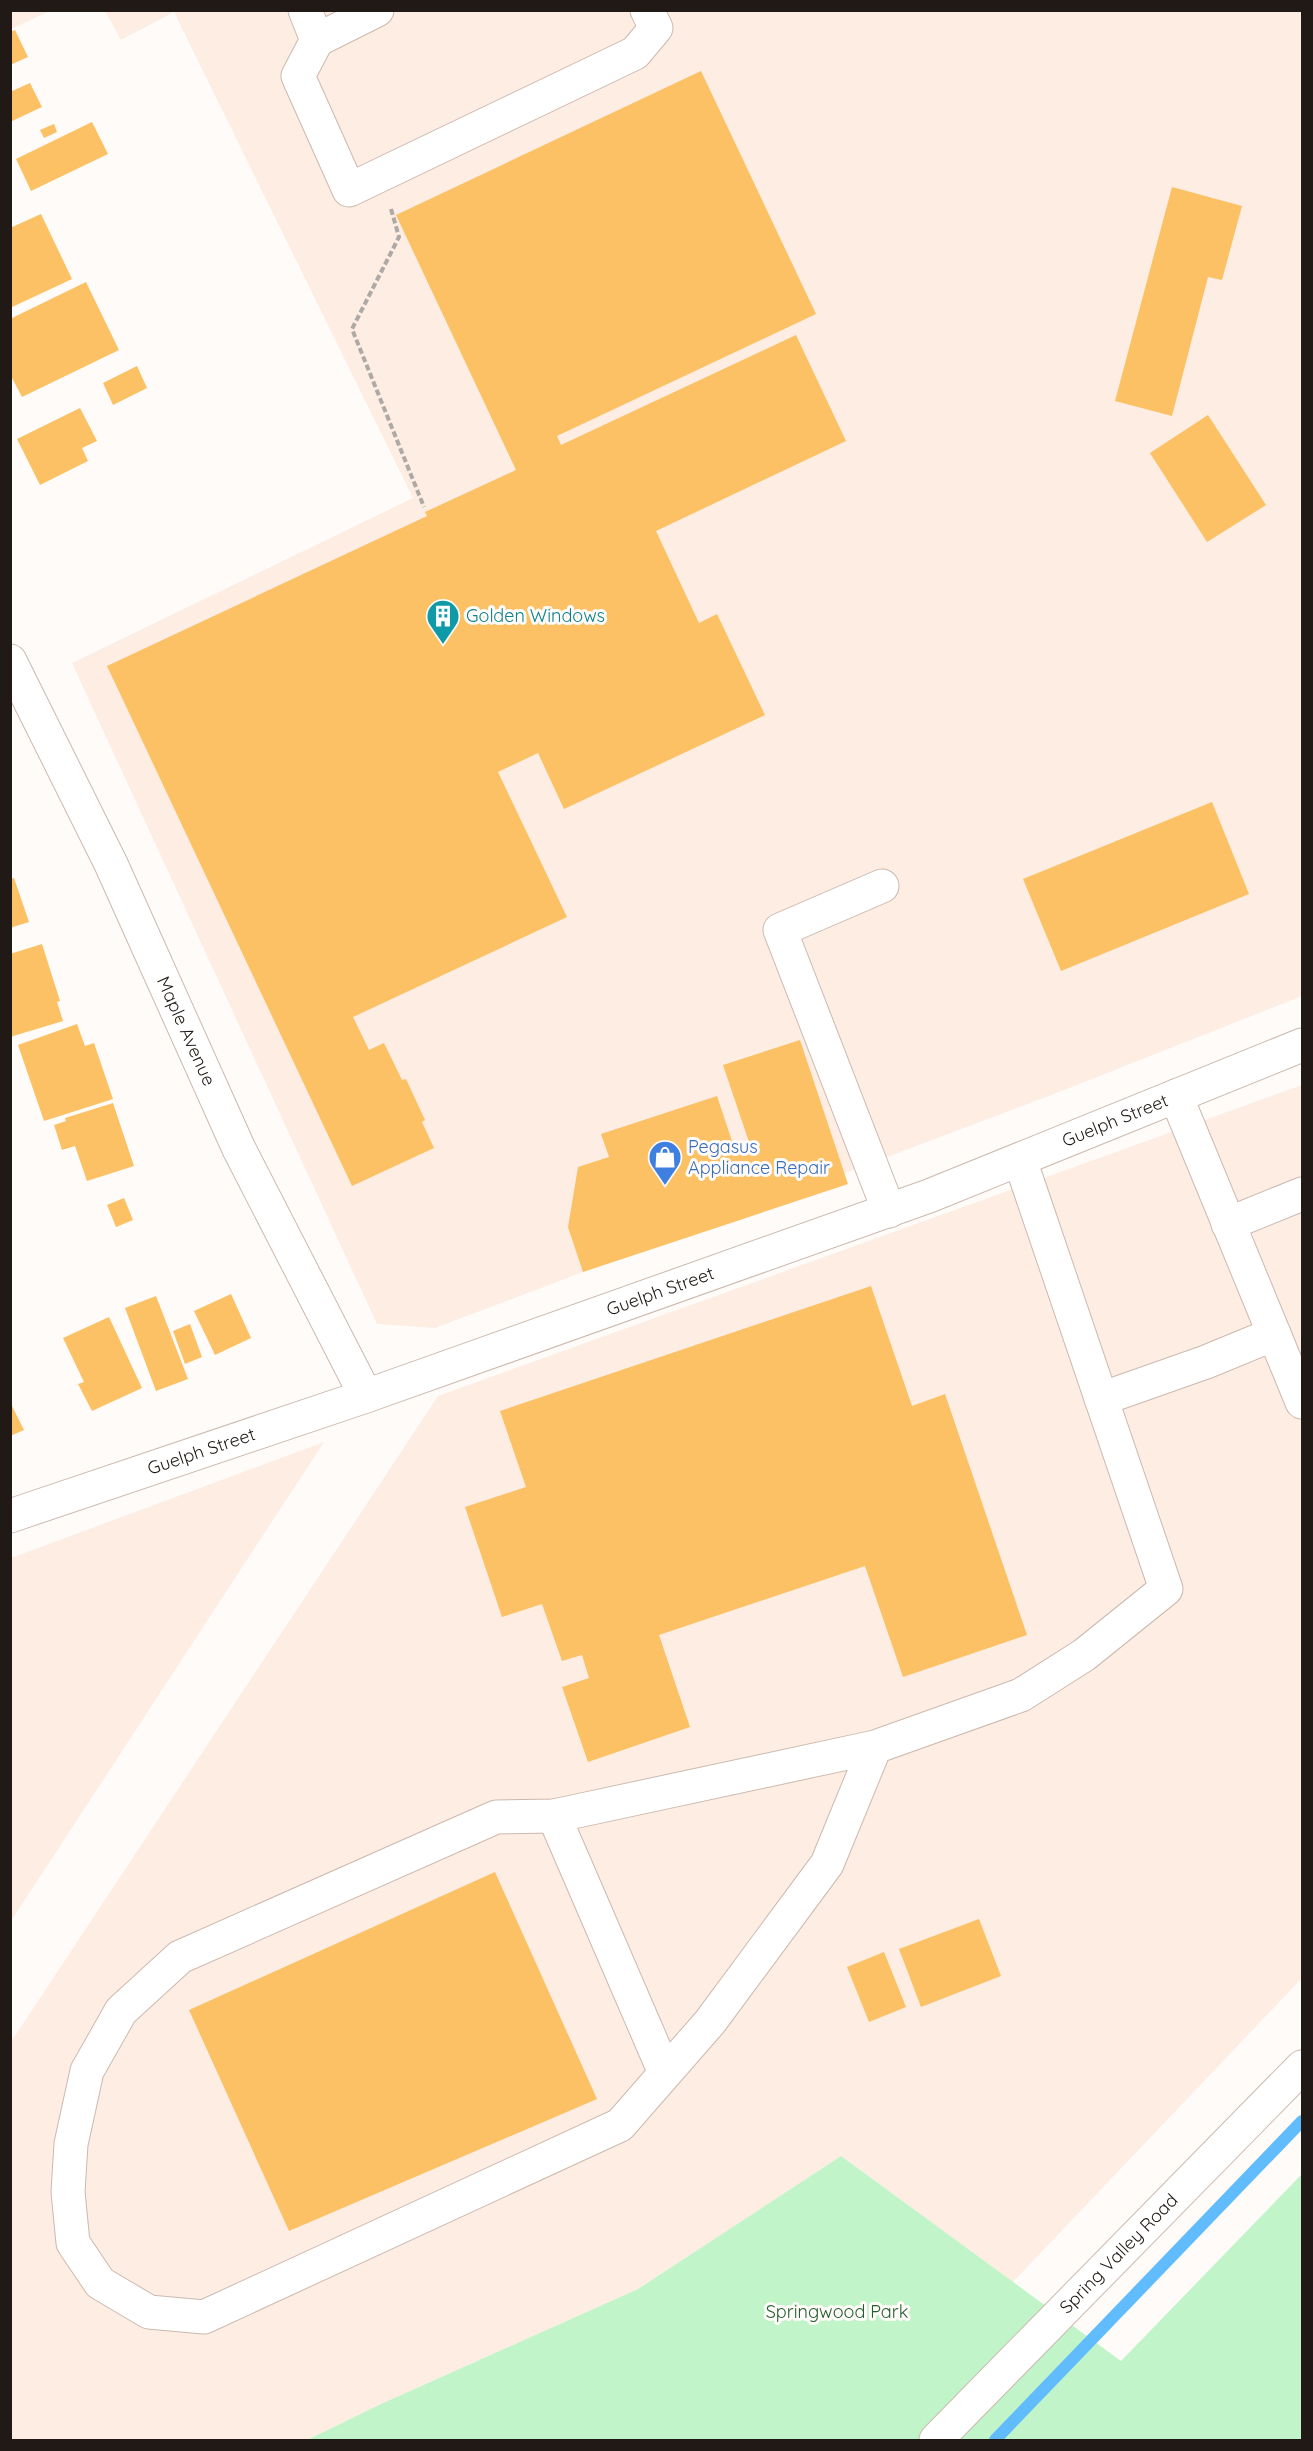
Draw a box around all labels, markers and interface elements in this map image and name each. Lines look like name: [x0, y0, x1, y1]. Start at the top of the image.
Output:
building icon: Golden Windows: [425, 598, 461, 645]
place label: Golden Windows: [466, 604, 605, 627]
street label: Maple Avenue: [152, 973, 221, 1089]
street label: Guelph Street: [1059, 1088, 1171, 1152]
place label: Pegasus Appliance Repair: [688, 1135, 830, 1179]
shop icon: Pegasus Appliance Repair: [647, 1139, 683, 1186]
street label: Guelph Street: [603, 1261, 717, 1321]
street label: Guelph Street: [144, 1422, 258, 1480]
street label: Spring Valley Road: [1055, 2189, 1182, 2318]
park label: Springwood Park: [766, 2300, 908, 2323]

